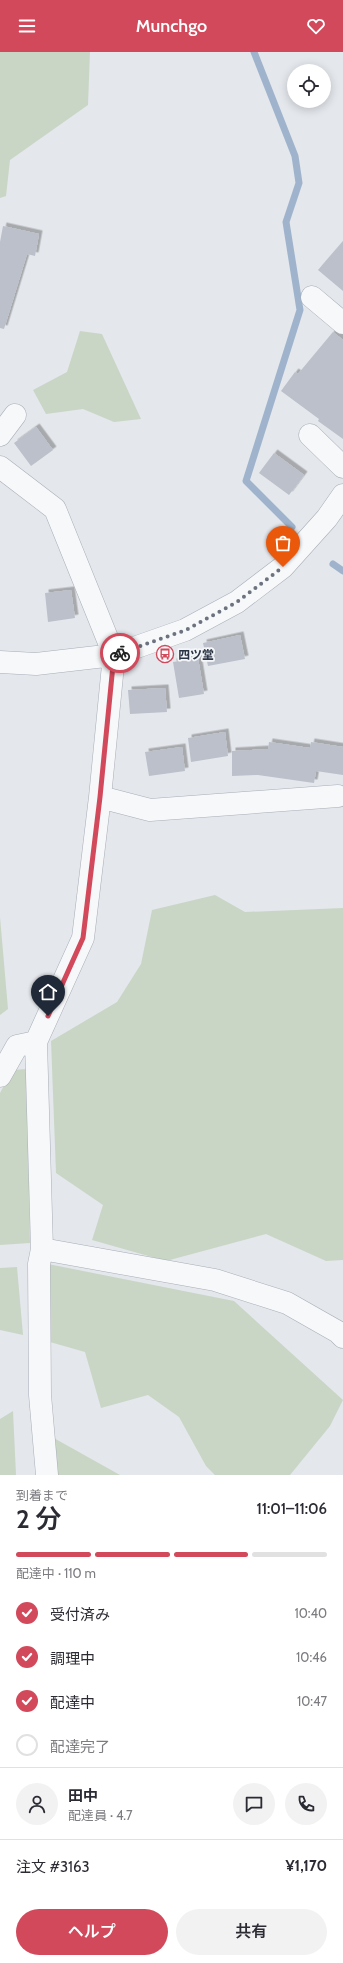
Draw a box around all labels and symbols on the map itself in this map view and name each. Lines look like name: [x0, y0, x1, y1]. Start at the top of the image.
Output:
pin: [266, 526, 300, 567]
courier: [100, 633, 140, 673]
bus stop icon: 四ツ堂: [155, 644, 175, 664]
place label: 四ツ堂: [178, 647, 214, 662]
pin: [31, 975, 65, 1016]

